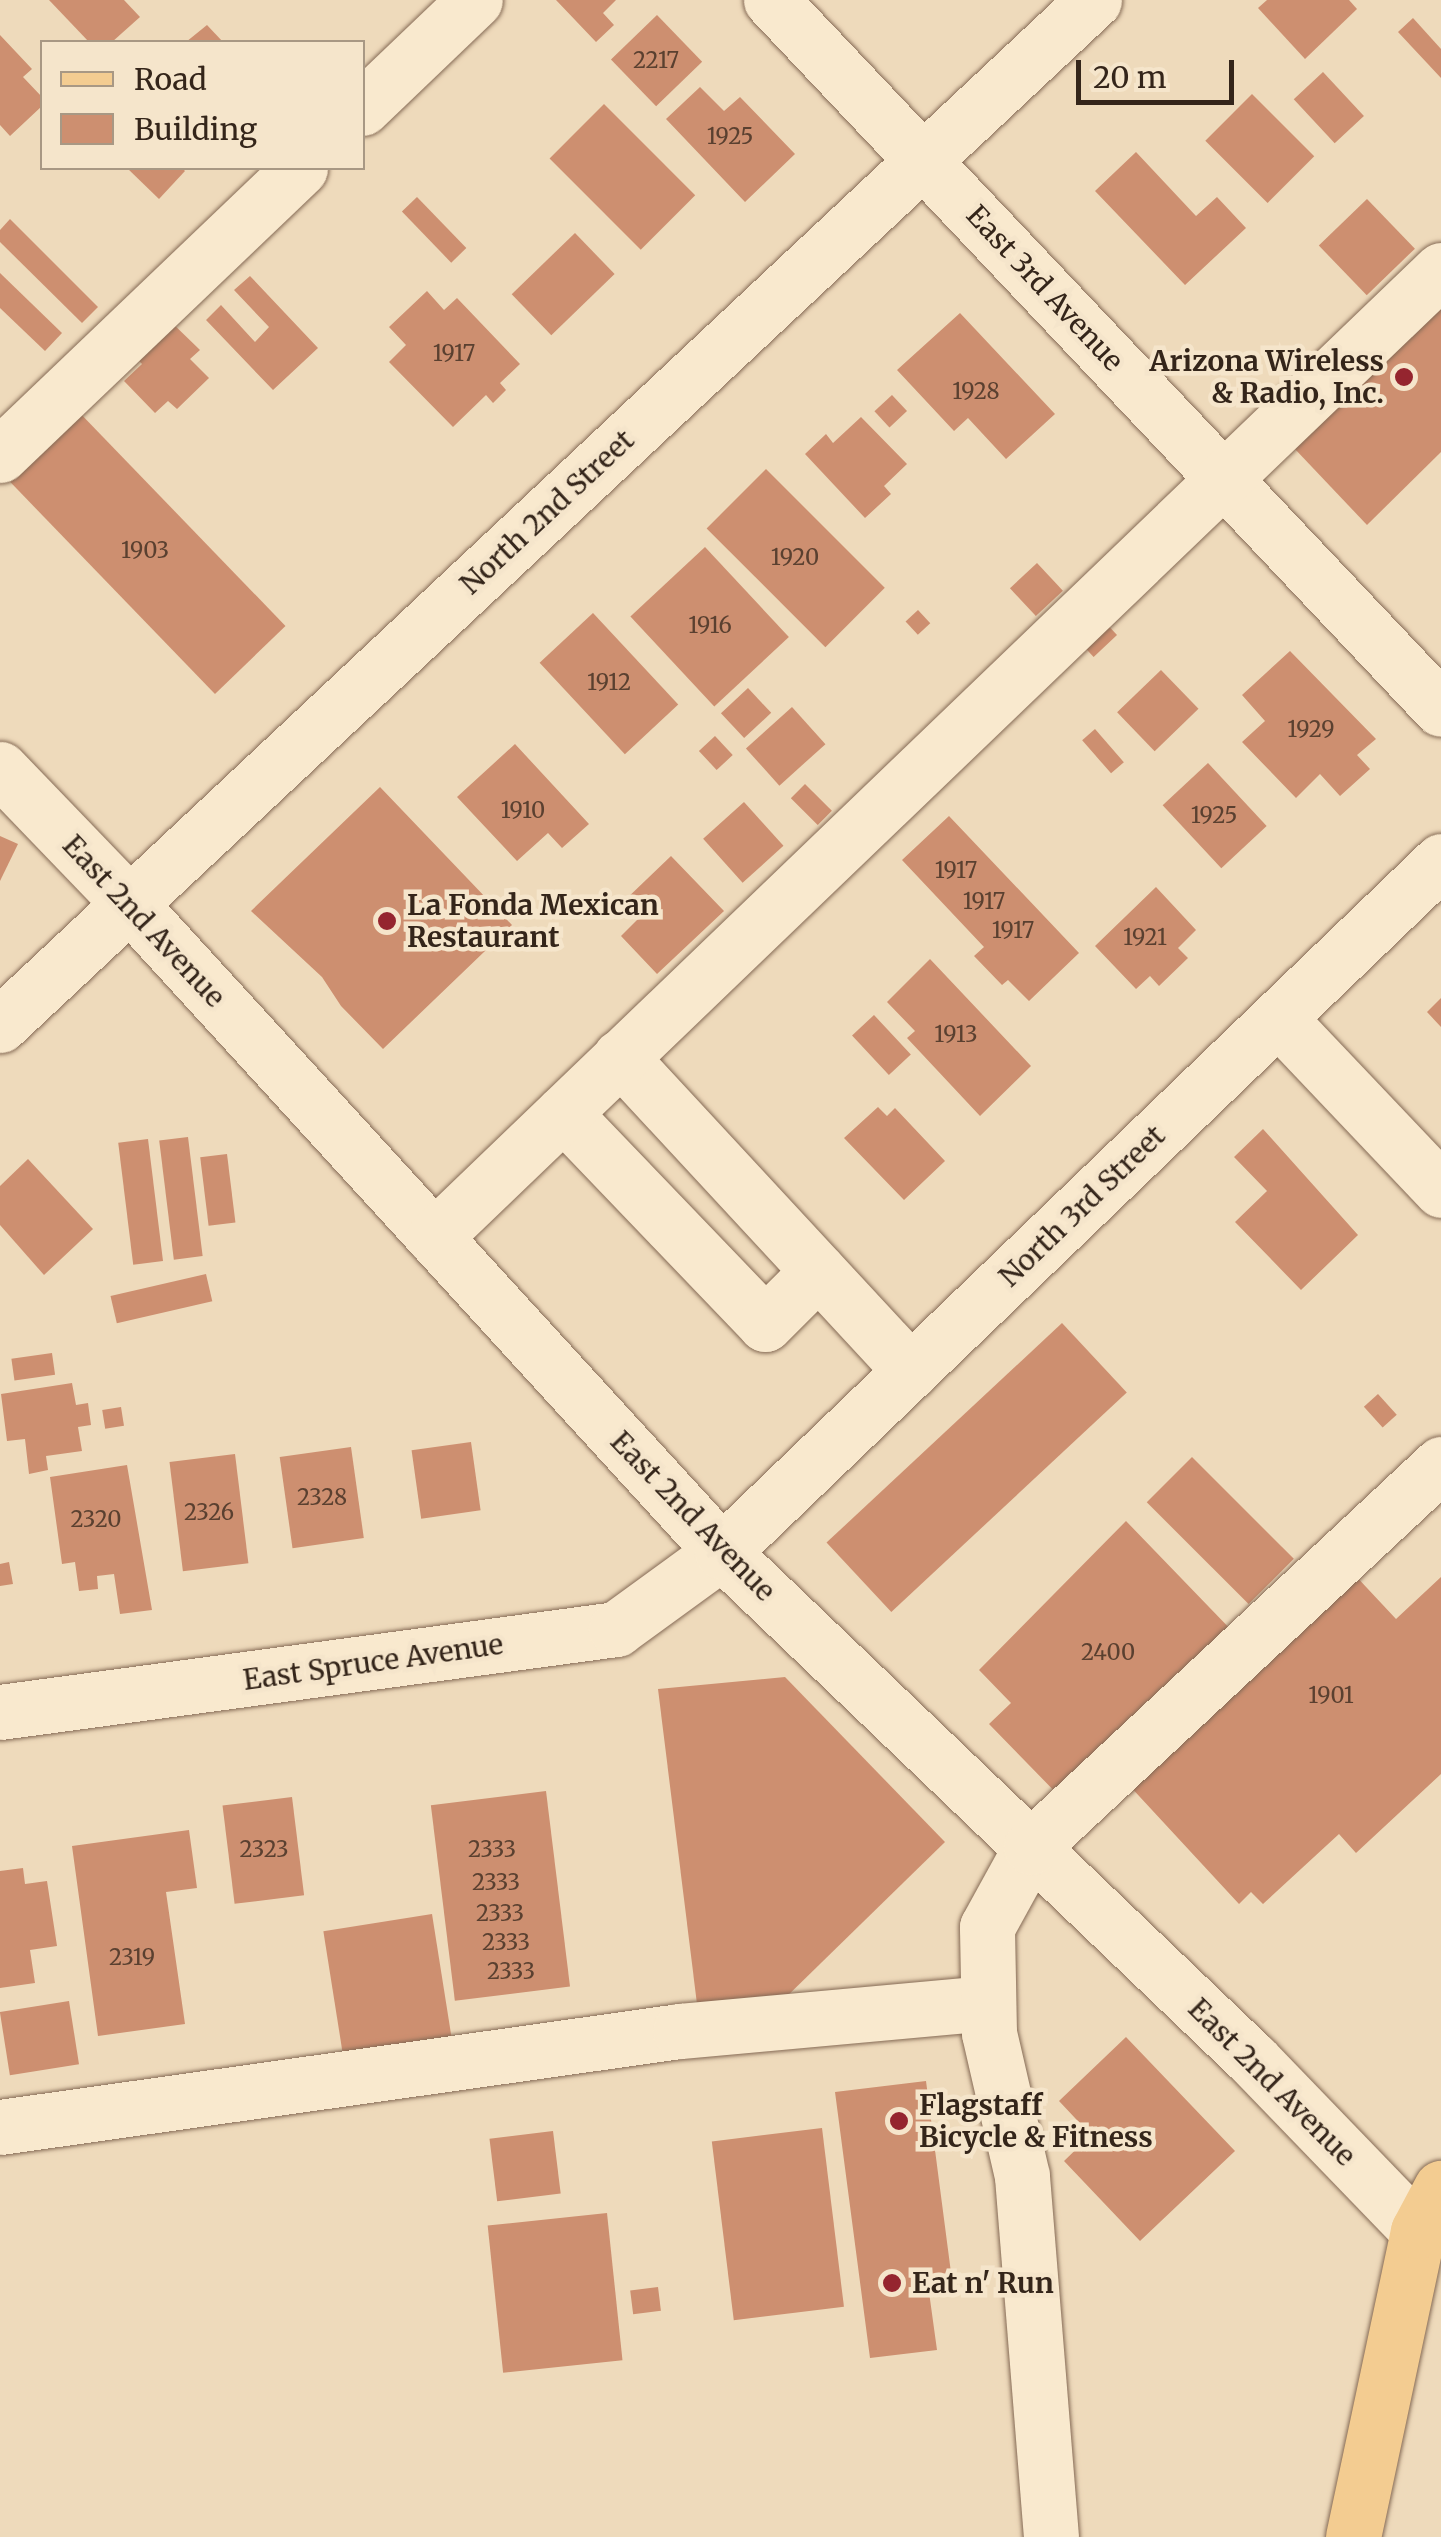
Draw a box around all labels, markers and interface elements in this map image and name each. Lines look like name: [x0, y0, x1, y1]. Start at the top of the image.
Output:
legend: [40, 40, 365, 170]
scale bar: [1081, 40, 1238, 102]
house number: 2217: [633, 48, 679, 74]
text: 20 m: [1093, 58, 1166, 96]
text: Road: [134, 60, 207, 98]
text: Building: [134, 110, 257, 148]
house number: 1925: [707, 124, 753, 150]
street label: East 3rd Avenue: [960, 198, 1130, 378]
house number: 1917: [433, 341, 475, 367]
place label: Arizona Wireless & Radio, Inc.: [1150, 344, 1384, 410]
marker: Arizona Wireless & Radio, Inc.: [1393, 366, 1415, 388]
house number: 1928: [952, 379, 1000, 405]
street label: North 2nd Street: [453, 423, 641, 601]
house number: 1903: [121, 538, 169, 564]
house number: 1920: [771, 545, 819, 571]
house number: 1916: [688, 613, 732, 639]
house number: 1912: [587, 670, 631, 696]
house number: 1929: [1287, 717, 1335, 743]
house number: 1910: [501, 798, 545, 824]
house number: 1925: [1191, 803, 1237, 829]
street label: East 2nd Avenue: [56, 828, 232, 1014]
house number: 1917: [935, 858, 977, 884]
place label: La Fonda Mexican Restaurant: [407, 888, 659, 954]
house number: 1917: [963, 889, 1005, 915]
marker: La Fonda Mexican Restaurant: [376, 910, 398, 932]
house number: 1917: [992, 918, 1034, 944]
house number: 1921: [1123, 925, 1167, 951]
house number: 1913: [934, 1022, 978, 1048]
street label: North 3rd Street: [992, 1119, 1172, 1293]
street label: East 2nd Avenue: [604, 1424, 782, 1608]
house number: 2328: [297, 1485, 347, 1511]
house number: 2326: [184, 1500, 234, 1526]
house number: 2320: [71, 1507, 121, 1533]
street label: East Spruce Avenue: [241, 1627, 505, 1697]
house number: 2400: [1081, 1640, 1135, 1666]
house number: 1901: [1308, 1683, 1354, 1709]
house number: 2323: [239, 1837, 289, 1863]
house number: 2333: [468, 1837, 516, 1863]
house number: 2333: [472, 1870, 520, 1896]
house number: 2333: [476, 1901, 524, 1927]
house number: 2333: [482, 1930, 530, 1956]
house number: 2319: [109, 1945, 155, 1971]
house number: 2333: [487, 1959, 535, 1985]
street label: East 2nd Avenue: [1182, 1992, 1362, 2172]
place label: Flagstaff Bicycle & Fitness: [919, 2088, 1153, 2154]
marker: Flagstaff Bicycle & Fitness: [888, 2110, 910, 2132]
place label: Eat n' Run: [912, 2266, 1054, 2300]
marker: Eat n' Run: [881, 2272, 903, 2294]

